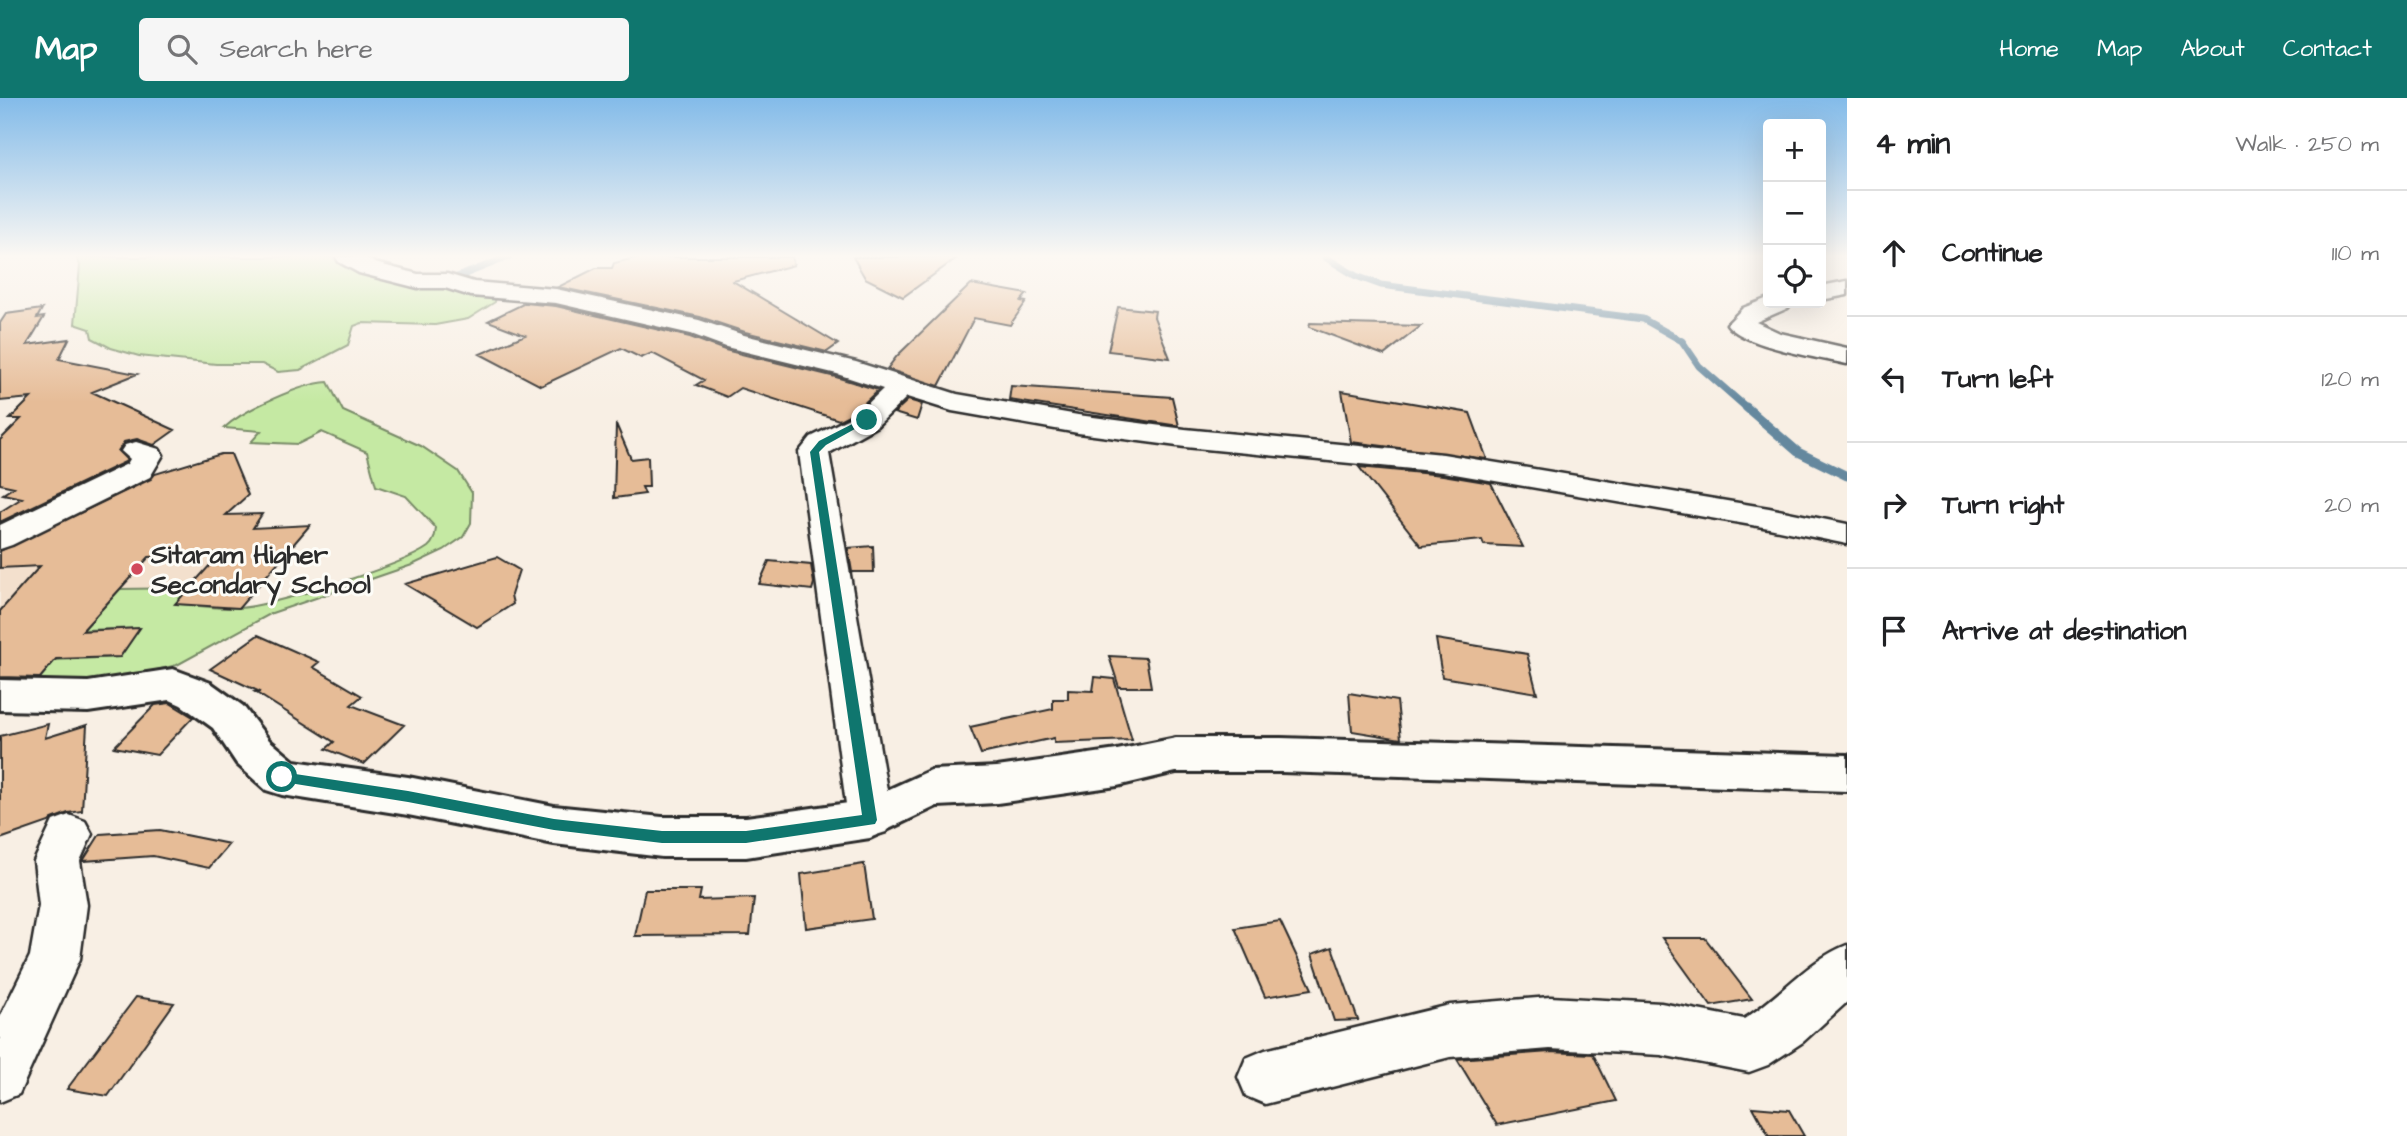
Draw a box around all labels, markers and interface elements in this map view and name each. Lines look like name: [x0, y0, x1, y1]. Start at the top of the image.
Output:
search box: [139, 18, 629, 81]
text: Map: [35, 26, 97, 72]
icon: search: [163, 30, 201, 68]
text: Search here: [219, 31, 373, 67]
text: Home: [1999, 32, 2059, 66]
text: Map: [2097, 32, 2142, 66]
text: About: [2180, 32, 2245, 66]
text: Contact: [2283, 32, 2372, 66]
map controls: [1763, 119, 1826, 308]
button: +: [1763, 119, 1826, 182]
text: 4 min: [1875, 123, 1950, 165]
text: Walk · 250 m: [2235, 128, 2379, 160]
button: −: [1763, 182, 1826, 245]
icon: ahead: [1875, 234, 1913, 272]
text: Continue: [1942, 235, 2043, 271]
text: 110 m: [2331, 237, 2379, 269]
button: locate: [1763, 245, 1826, 308]
icon: left: [1875, 360, 1913, 398]
text: Turn left: [1942, 361, 2053, 397]
text: 120 m: [2321, 363, 2379, 395]
route end: [851, 404, 882, 435]
icon: right: [1875, 486, 1913, 524]
text: Turn right: [1942, 487, 2064, 523]
text: 20 m: [2324, 489, 2379, 521]
place label: Sitaram Higher Secondary School: [150, 537, 371, 606]
marker: Sitaram Higher Secondary School: [129, 561, 145, 577]
icon: arrive: [1875, 612, 1913, 650]
text: Arrive at destination: [1942, 613, 2187, 649]
route start: [266, 761, 297, 792]

